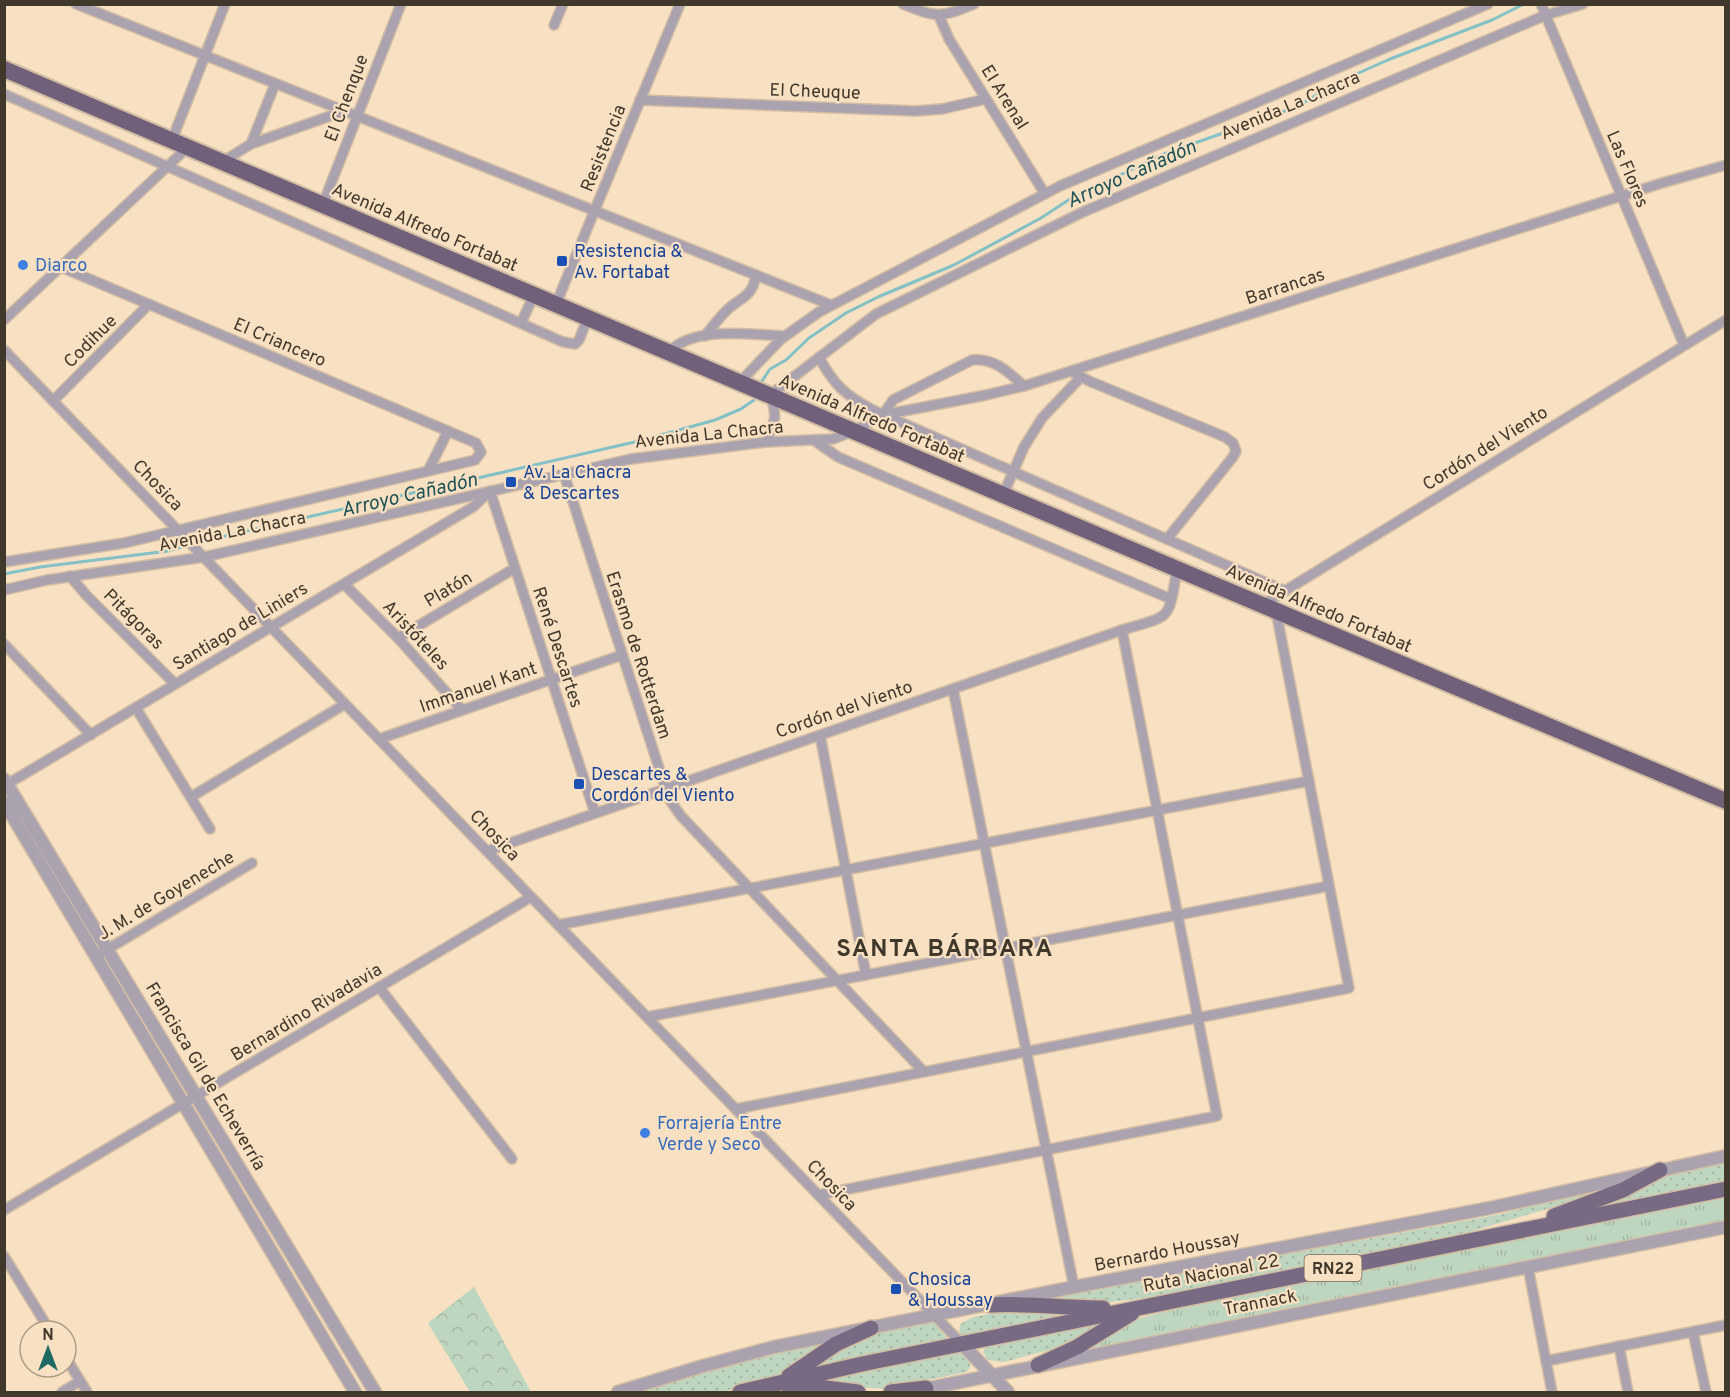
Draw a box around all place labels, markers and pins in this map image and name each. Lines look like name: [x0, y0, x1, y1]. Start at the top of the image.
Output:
place label: Resistencia & Av. Fortabat: [574, 241, 683, 285]
marker: Resistencia & Av. Fortabat: [555, 254, 569, 268]
place label: Diarco: [35, 255, 87, 278]
marker: Diarco: [16, 258, 30, 272]
place label: Av. La Chacra & Descartes: [523, 462, 631, 506]
marker: Av. La Chacra & Descartes: [504, 475, 518, 489]
place label: Descartes & Cordón del Viento: [591, 764, 735, 808]
marker: Descartes & Cordón del Viento: [572, 777, 586, 791]
place label: Forrajería Entre Verde y Seco: [657, 1113, 782, 1157]
marker: Forrajería Entre Verde y Seco: [638, 1126, 652, 1140]
place label: Chosica & Houssay: [908, 1269, 993, 1313]
marker: Chosica & Houssay: [889, 1282, 903, 1296]

